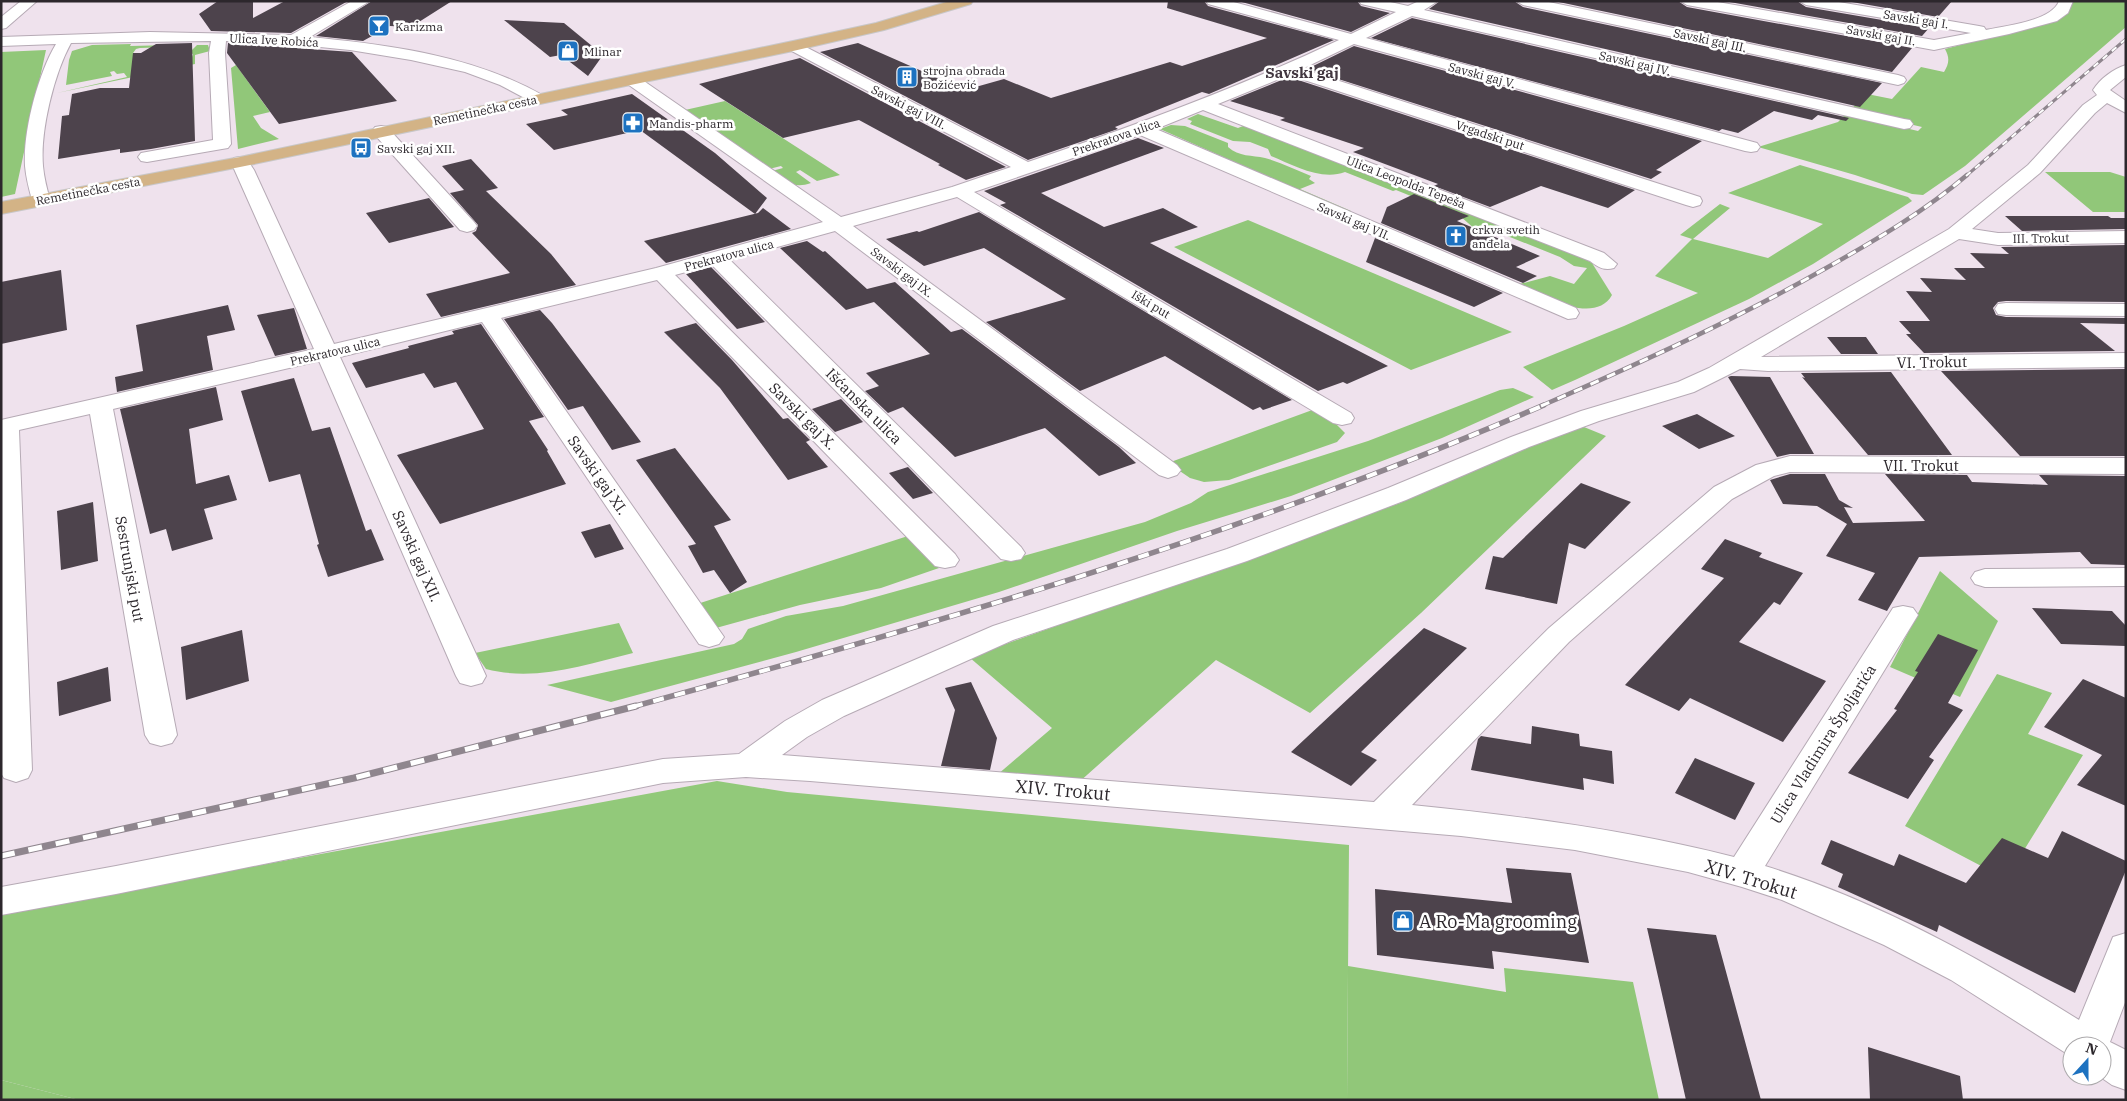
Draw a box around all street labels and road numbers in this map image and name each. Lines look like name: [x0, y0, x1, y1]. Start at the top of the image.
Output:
street label: Savski gaj I.: [1882, 6, 1950, 32]
street label: Savski gaj II.: [1845, 22, 1917, 48]
street label: Savski gaj III.: [1672, 25, 1748, 55]
street label: Ulica Ive Robića: [229, 30, 320, 50]
street label: Savski gaj IV.: [1598, 47, 1672, 79]
street label: Savski gaj V.: [1447, 59, 1517, 91]
street label: Savski gaj VIII.: [869, 82, 949, 132]
street label: Remetinečka cesta: [432, 92, 539, 128]
street label: Prekratova ulica: [1070, 115, 1162, 159]
street label: Vrgadski put: [1454, 117, 1526, 153]
street label: Ulica Leopolda Tepeša: [1344, 152, 1468, 212]
street label: Remetinečka cesta: [35, 173, 142, 208]
street label: Savski gaj VII.: [1315, 199, 1393, 243]
street label: III. Trokut: [2012, 230, 2070, 246]
street label: Prekratova ulica: [683, 236, 776, 274]
street label: Savski gaj IX.: [868, 244, 936, 300]
street label: Iški put: [1129, 287, 1173, 321]
street label: Prekratova ulica: [289, 333, 382, 369]
street label: VI. Trokut: [1897, 352, 1967, 372]
street label: Išćanska ulica: [822, 364, 906, 448]
street label: Savski gaj X.: [765, 378, 841, 454]
street label: Savski gaj XI.: [564, 432, 632, 518]
street label: VII. Trokut: [1883, 456, 1959, 475]
street label: Savski gaj XII.: [388, 507, 446, 605]
street label: Sestrunjski put: [111, 514, 149, 624]
street label: Ulica Vladimira Špoljarića: [1766, 661, 1880, 827]
street label: XIV. Trokut: [1014, 774, 1112, 806]
street label: XIV. Trokut: [1702, 854, 1800, 904]

